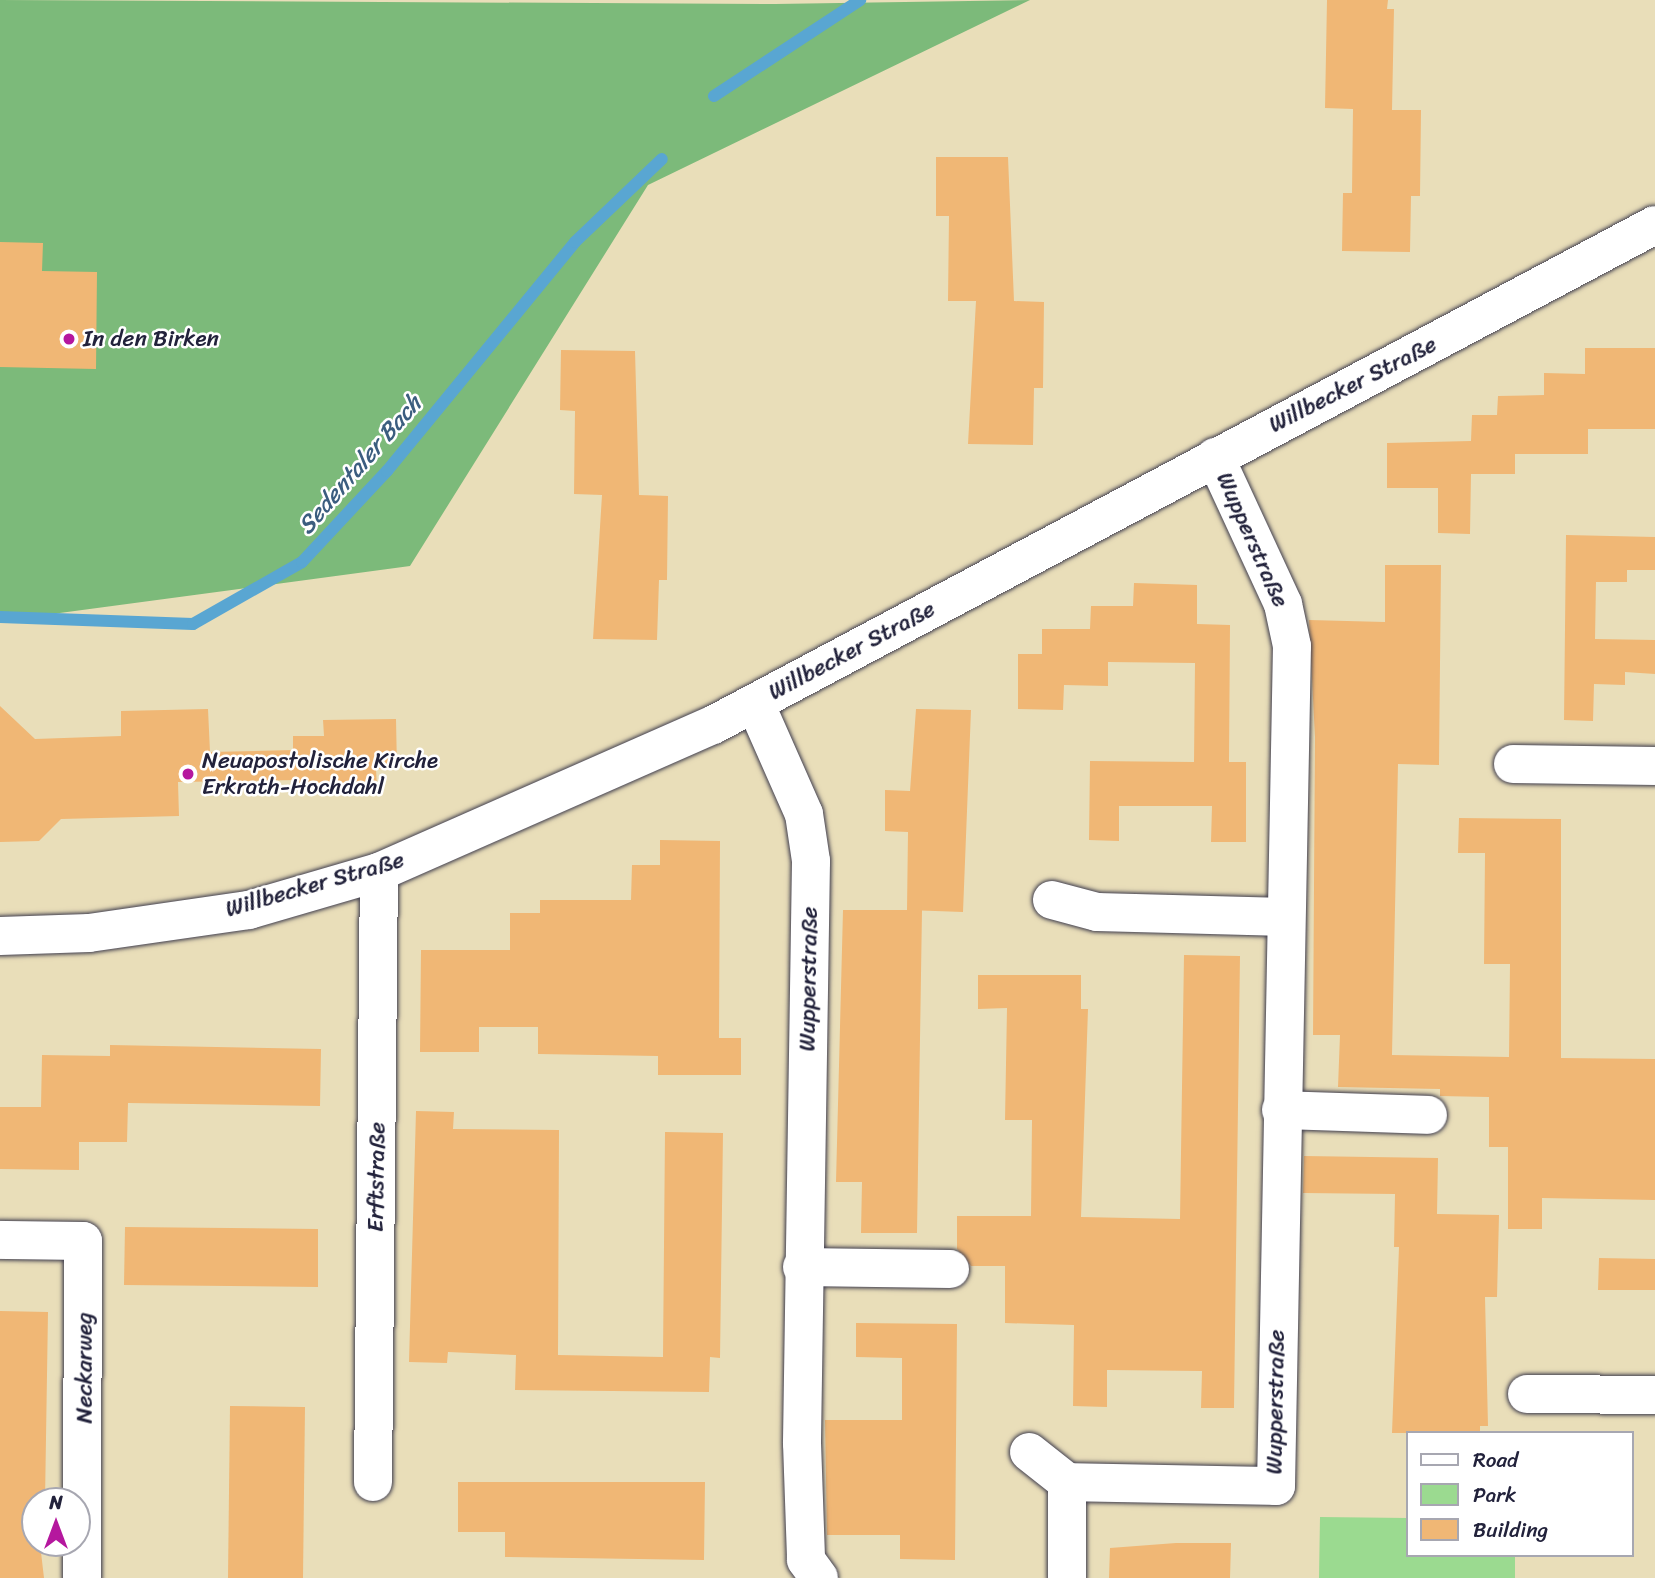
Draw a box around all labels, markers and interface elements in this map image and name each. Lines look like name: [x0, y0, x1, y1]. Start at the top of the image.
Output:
place label: In den Birken: [83, 325, 220, 353]
marker: In den Birken: [61, 331, 77, 347]
street label: Willbecker Straße: [1264, 331, 1442, 439]
water label: Sedentaler Bach: [292, 390, 428, 540]
street label: Wupperstraße: [1210, 468, 1294, 612]
street label: Willbecker Straße: [764, 595, 940, 707]
place label: Neuapostolische Kirche Erkrath-Hochdahl: [202, 747, 439, 801]
marker: Neuapostolische Kirche Erkrath-Hochdahl: [180, 766, 196, 782]
street label: Willbecker Straße: [222, 846, 408, 924]
street label: Wupperstraße: [794, 906, 824, 1052]
street label: Erftstraße: [362, 1122, 392, 1232]
street label: Neckarweg: [71, 1312, 99, 1424]
street label: Wupperstraße: [1261, 1329, 1291, 1475]
legend: [1406, 1431, 1634, 1557]
text: Road: [1473, 1441, 1518, 1479]
text: Park: [1473, 1476, 1516, 1514]
text: N: [49, 1486, 63, 1519]
north arrow: [21, 1487, 91, 1557]
text: Building: [1473, 1511, 1548, 1549]

